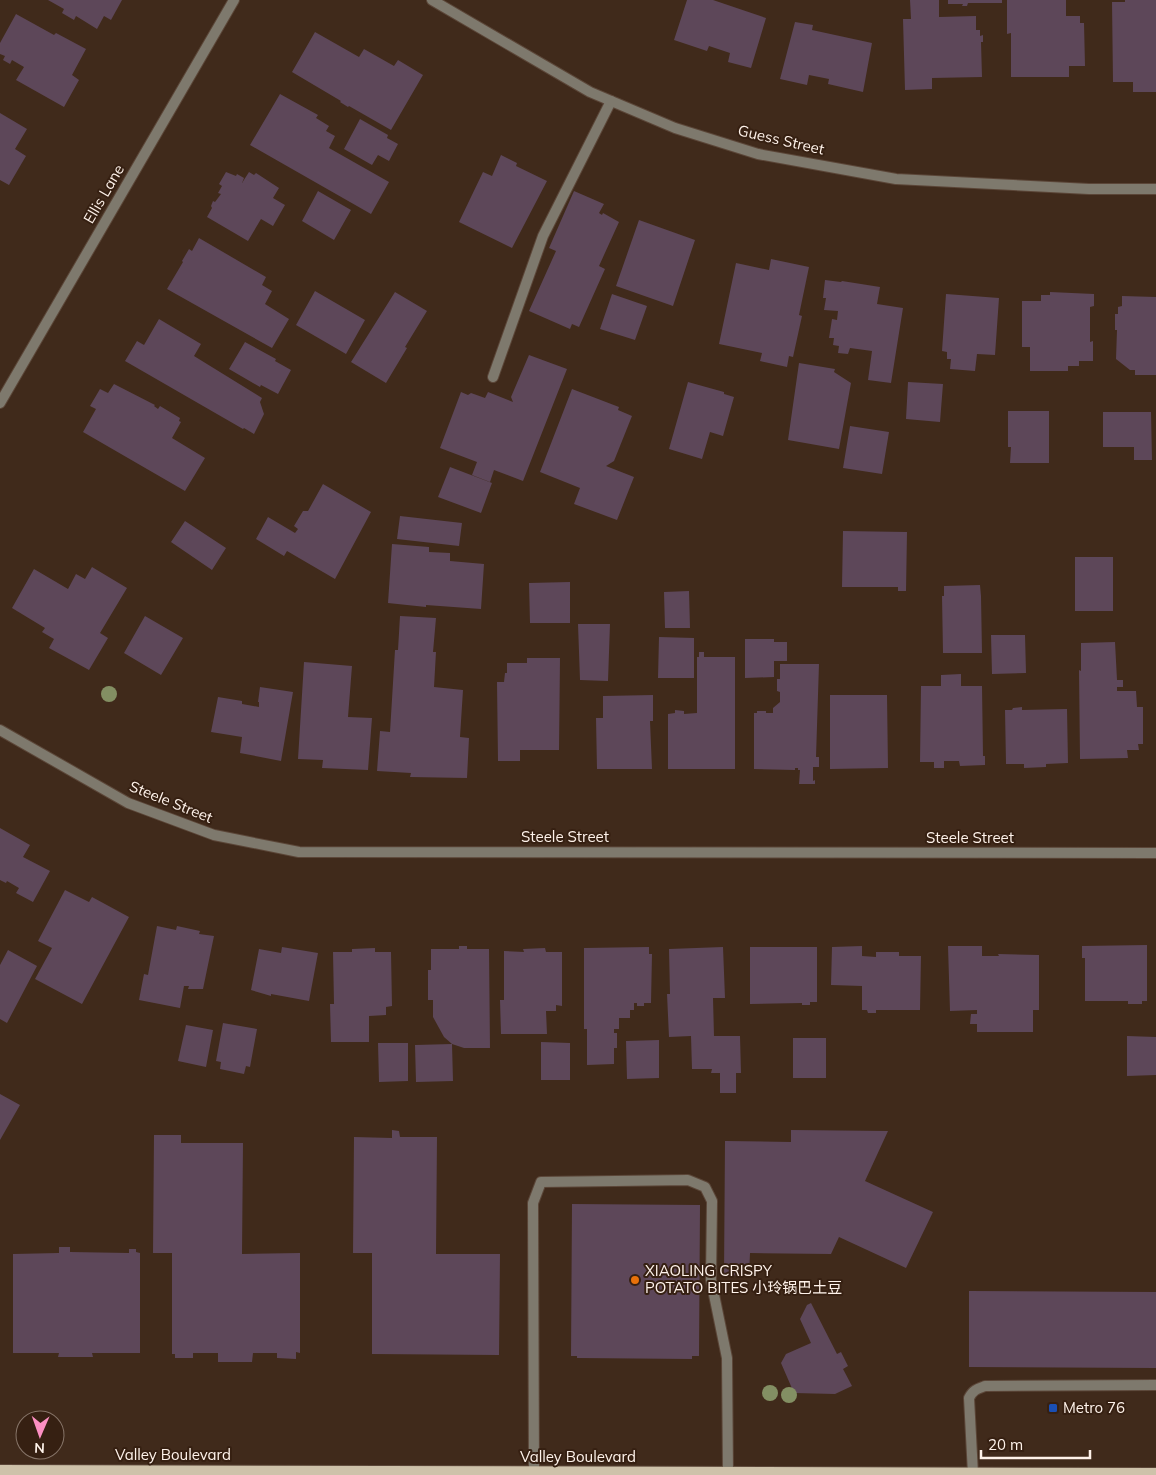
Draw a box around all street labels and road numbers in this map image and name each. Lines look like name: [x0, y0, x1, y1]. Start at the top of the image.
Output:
street label: Guess Street: [736, 120, 826, 159]
street label: Ellis Lane: [79, 161, 128, 227]
street label: Steele Street: [127, 776, 216, 827]
street label: Steele Street: [521, 827, 609, 846]
street label: Steele Street: [926, 828, 1014, 847]
street label: Valley Boulevard: [115, 1445, 231, 1464]
street label: Valley Boulevard: [520, 1447, 636, 1466]

